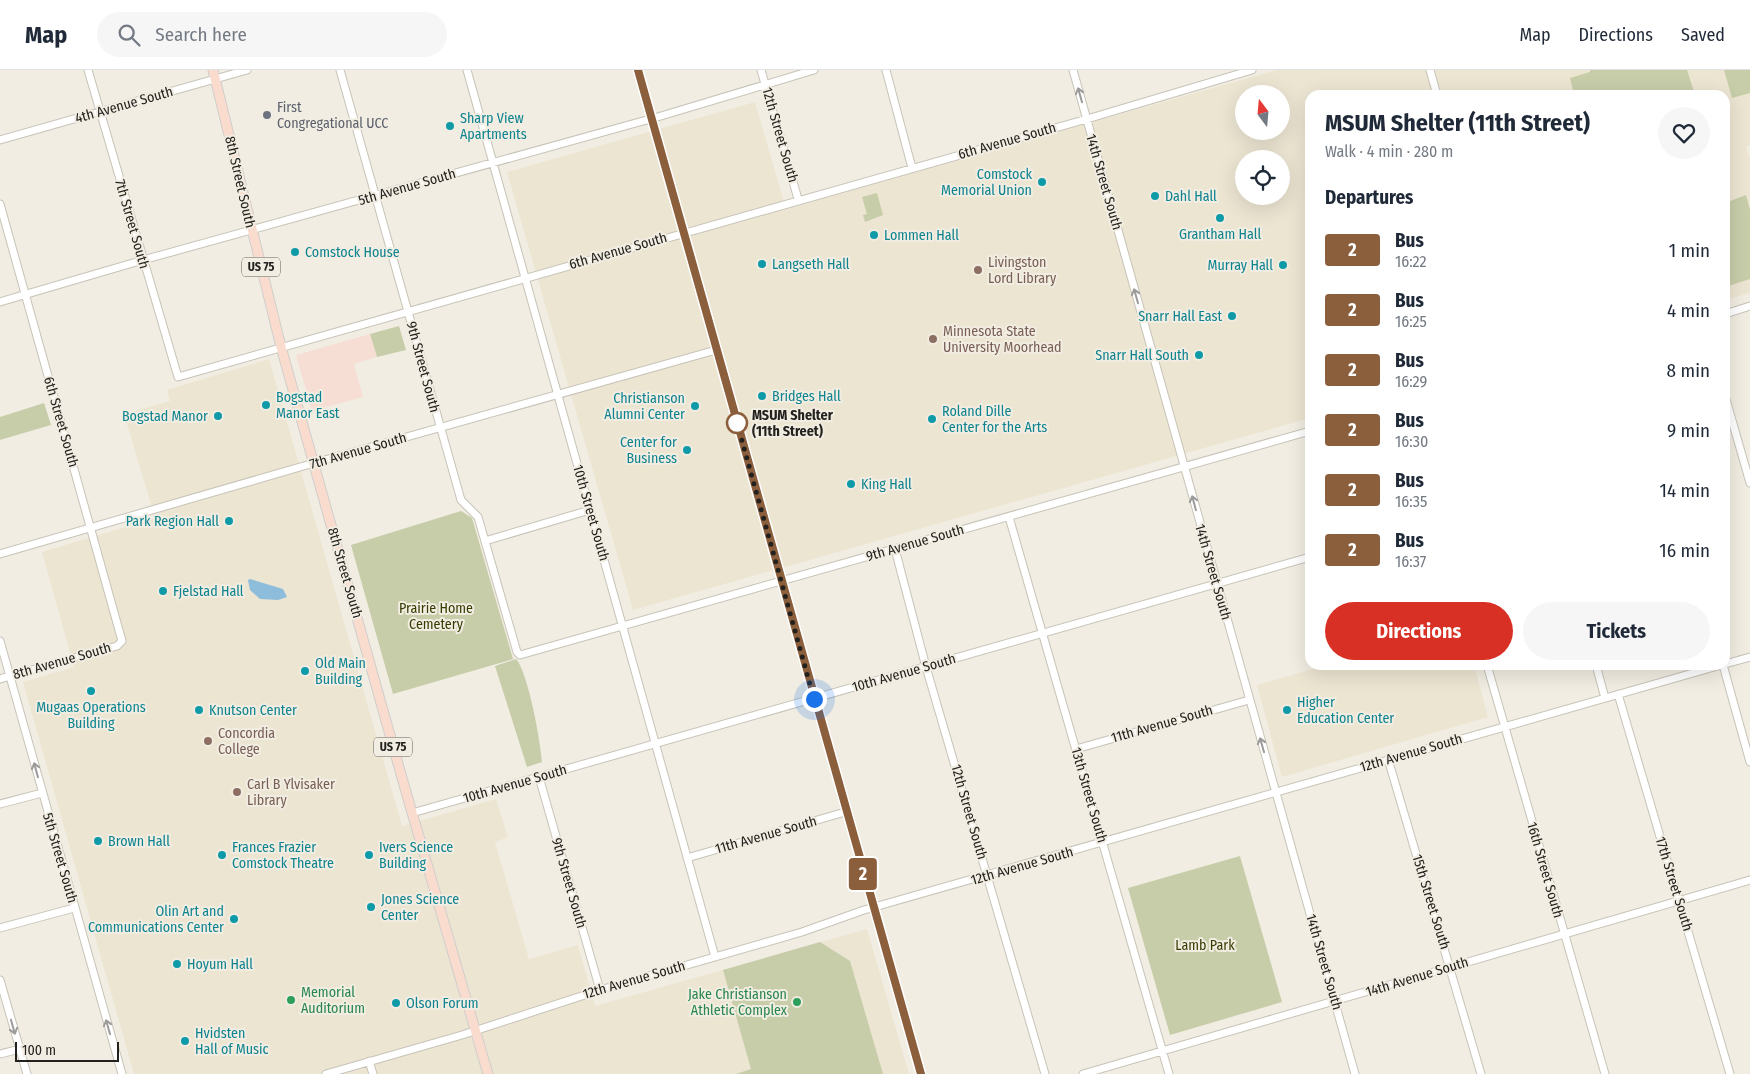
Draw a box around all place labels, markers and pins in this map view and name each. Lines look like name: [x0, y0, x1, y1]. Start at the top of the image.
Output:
place label: First Congregational UCC: [277, 99, 388, 132]
marker: First Congregational UCC: [261, 109, 273, 121]
place label: Sharp View Apartments: [460, 110, 527, 143]
marker: Sharp View Apartments: [444, 120, 456, 132]
place label: Comstock Memorial Union: [941, 166, 1032, 199]
marker: Comstock Memorial Union: [1036, 176, 1048, 188]
place label: Dahl Hall: [1165, 188, 1217, 205]
marker: Dahl Hall: [1149, 190, 1161, 202]
marker: Grantham Hall: [1214, 212, 1226, 224]
place label: Grantham Hall: [1179, 226, 1261, 243]
place label: Lommen Hall: [884, 227, 959, 244]
marker: Lommen Hall: [868, 229, 880, 241]
place label: Comstock House: [305, 244, 400, 261]
marker: Comstock House: [289, 246, 301, 258]
place label: Livingston Lord Library: [988, 254, 1057, 287]
place label: Langseth Hall: [772, 256, 850, 273]
place label: Murray Hall: [1208, 257, 1273, 274]
marker: Langseth Hall: [756, 258, 768, 270]
marker: Murray Hall: [1277, 259, 1289, 271]
marker: Livingston Lord Library: [972, 264, 984, 276]
place label: Snarr Hall East: [1138, 308, 1222, 325]
marker: Snarr Hall East: [1226, 310, 1238, 322]
place label: Minnesota State University Moorhead: [943, 323, 1062, 356]
marker: Minnesota State University Moorhead: [927, 333, 939, 345]
place label: Snarr Hall South: [1095, 347, 1189, 364]
marker: Snarr Hall South: [1193, 349, 1205, 361]
place label: Bridges Hall: [772, 388, 841, 405]
place label: Bogstad Manor East: [276, 389, 340, 422]
place label: Christianson Alumni Center: [604, 390, 685, 423]
marker: Bridges Hall: [756, 390, 768, 402]
marker: Bogstad Manor East: [260, 399, 272, 411]
marker: Christianson Alumni Center: [689, 400, 701, 412]
place label: Roland Dille Center for the Arts: [942, 403, 1047, 436]
place label: MSUM Shelter (11th Street): [752, 407, 834, 440]
place label: Bogstad Manor: [122, 408, 208, 425]
marker: Bogstad Manor: [212, 410, 224, 422]
marker: MSUM Shelter (11th Street): [726, 412, 748, 434]
marker: Roland Dille Center for the Arts: [926, 413, 938, 425]
place label: Center for Business: [620, 434, 677, 467]
marker: Center for Business: [681, 444, 693, 456]
place label: King Hall: [861, 476, 912, 493]
marker: King Hall: [845, 478, 857, 490]
place label: Park Region Hall: [126, 513, 219, 530]
marker: Park Region Hall: [223, 515, 235, 527]
place label: Fjelstad Hall: [173, 583, 244, 600]
marker: Fjelstad Hall: [157, 585, 169, 597]
place label: Old Main Building: [315, 655, 366, 688]
marker: Old Main Building: [299, 665, 311, 677]
marker: Mugaas Operations Building: [85, 685, 97, 697]
place label: Higher Education Center: [1297, 694, 1394, 727]
place label: Mugaas Operations Building: [36, 699, 146, 732]
place label: Knutson Center: [209, 702, 297, 719]
marker: Knutson Center: [193, 704, 205, 716]
marker: Higher Education Center: [1281, 704, 1293, 716]
place label: Concordia College: [218, 725, 275, 758]
marker: Concordia College: [202, 735, 214, 747]
place label: Carl B Ylvisaker Library: [247, 776, 335, 809]
marker: Carl B Ylvisaker Library: [231, 786, 243, 798]
place label: Brown Hall: [108, 833, 170, 850]
marker: Brown Hall: [92, 835, 104, 847]
place label: Frances Frazier Comstock Theatre: [232, 839, 334, 872]
place label: Ivers Science Building: [379, 839, 453, 872]
marker: Frances Frazier Comstock Theatre: [216, 849, 228, 861]
marker: Ivers Science Building: [363, 849, 375, 861]
place label: Jones Science Center: [381, 891, 459, 924]
marker: Jones Science Center: [365, 901, 377, 913]
place label: Olin Art and Communications Center: [88, 903, 224, 936]
marker: Olin Art and Communications Center: [228, 913, 240, 925]
place label: Hoyum Hall: [187, 956, 253, 973]
marker: Hoyum Hall: [171, 958, 183, 970]
place label: Memorial Auditorium: [301, 984, 365, 1017]
place label: Jake Christianson Athletic Complex: [688, 986, 788, 1019]
marker: Memorial Auditorium: [285, 994, 297, 1006]
place label: Olson Forum: [406, 995, 478, 1012]
marker: Jake Christianson Athletic Complex: [791, 996, 803, 1008]
marker: Olson Forum: [390, 997, 402, 1009]
place label: Hvidsten Hall of Music: [195, 1025, 269, 1058]
marker: Hvidsten Hall of Music: [179, 1035, 191, 1047]

